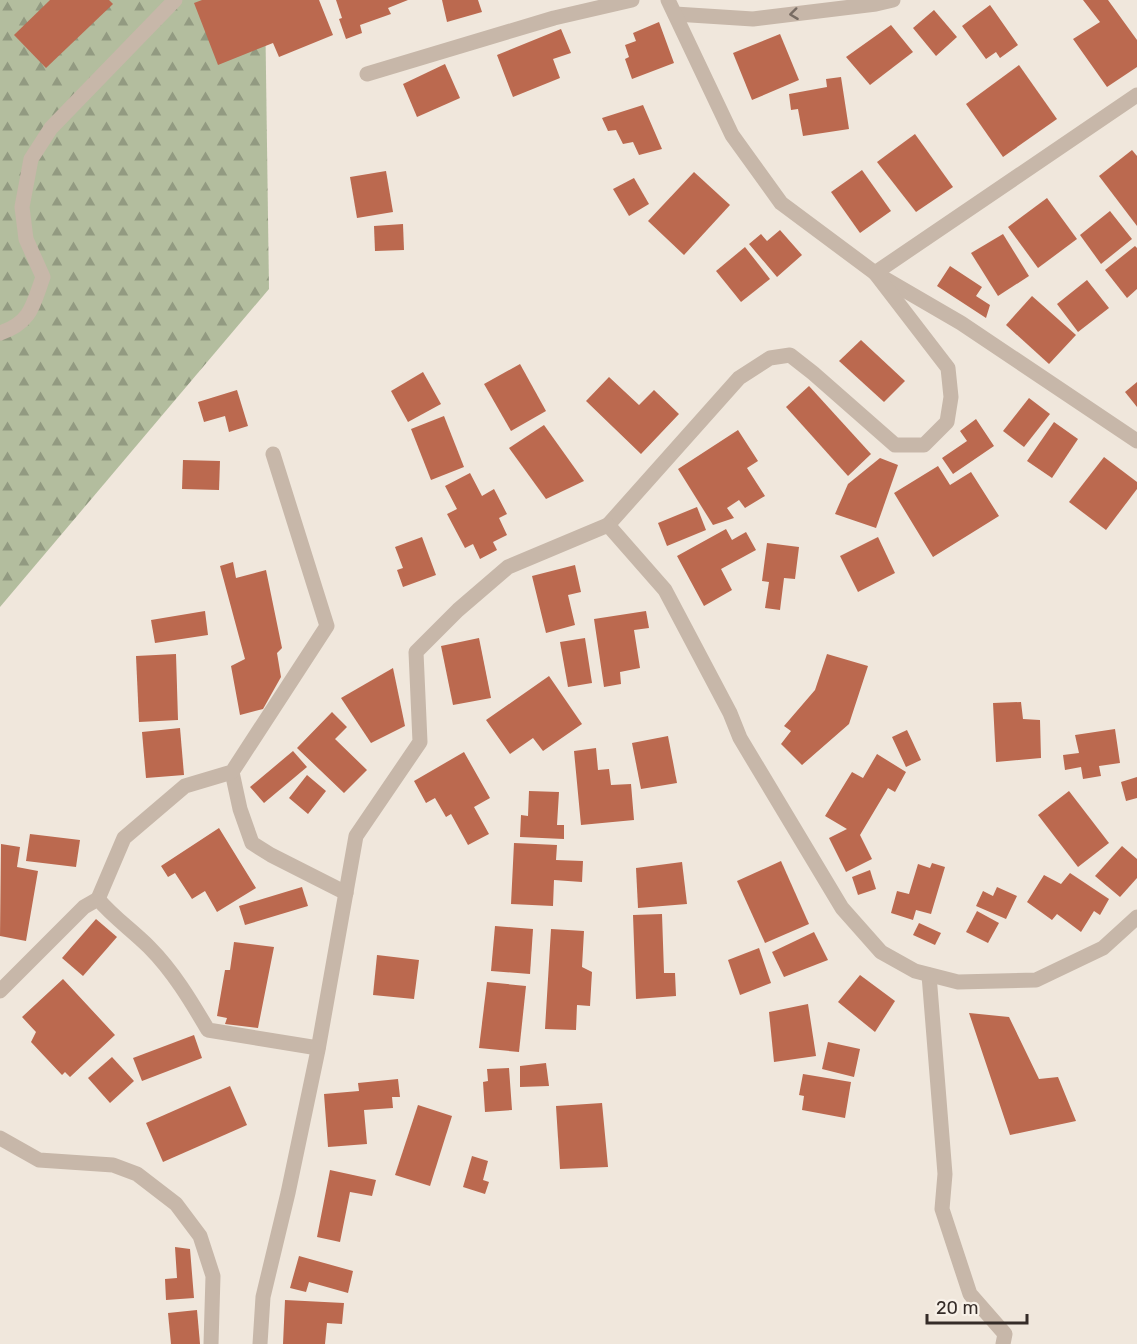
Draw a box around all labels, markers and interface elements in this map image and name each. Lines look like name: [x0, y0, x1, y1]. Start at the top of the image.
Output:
one-way arrow: [789, 8, 798, 20]
scale bar: [927, 1287, 1028, 1325]
text: 20 m: [936, 1297, 978, 1319]

